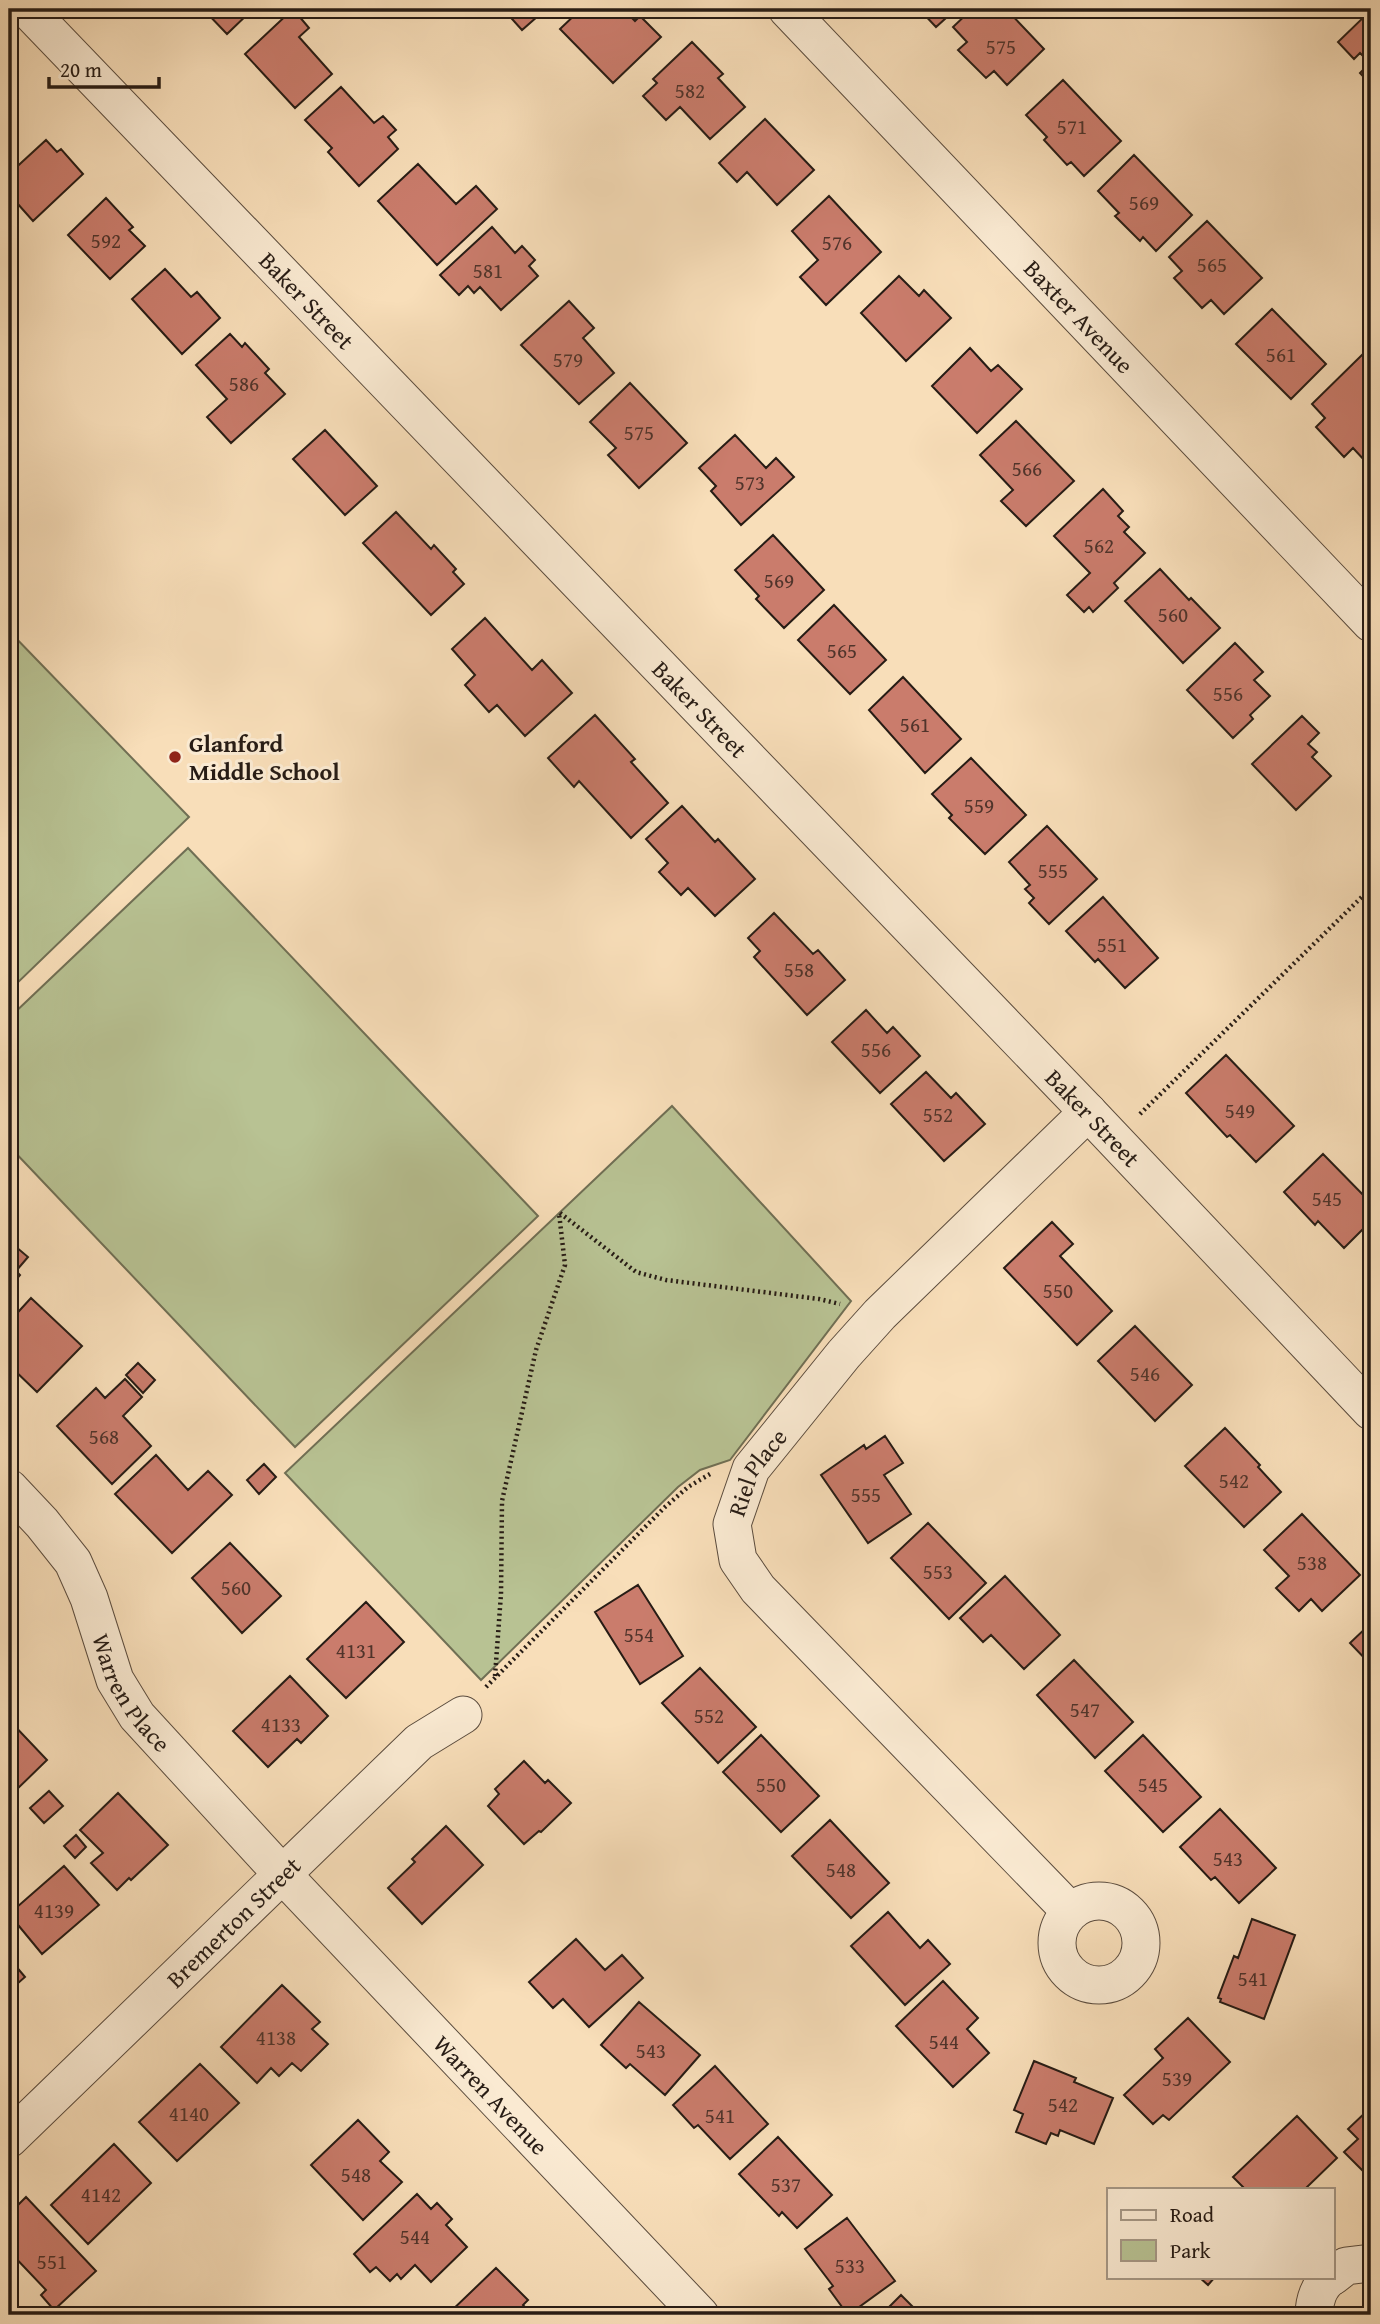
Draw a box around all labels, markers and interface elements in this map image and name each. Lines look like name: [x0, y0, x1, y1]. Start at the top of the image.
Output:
house number: 575: [986, 31, 1016, 62]
scale bar: [49, 46, 159, 90]
text: 20 m: [60, 54, 102, 85]
house number: 582: [675, 75, 705, 106]
house number: 571: [1057, 111, 1087, 142]
house number: 569: [1129, 187, 1159, 218]
house number: 592: [91, 225, 121, 256]
house number: 576: [822, 227, 852, 258]
street label: Baker Street: [252, 243, 363, 357]
house number: 565: [1197, 249, 1227, 280]
street label: Baxter Avenue: [1016, 251, 1142, 381]
house number: 581: [473, 255, 503, 286]
house number: 561: [1266, 339, 1296, 370]
house number: 579: [553, 344, 583, 375]
house number: 586: [229, 368, 259, 399]
house number: 575: [624, 417, 654, 448]
house number: 566: [1012, 453, 1042, 484]
house number: 573: [735, 467, 765, 498]
house number: 562: [1084, 530, 1114, 561]
house number: 569: [764, 565, 794, 596]
house number: 560: [1158, 599, 1188, 630]
house number: 565: [827, 635, 857, 666]
street label: Baker Street: [645, 652, 756, 766]
house number: 556: [1213, 678, 1243, 709]
house number: 561: [900, 709, 930, 740]
place label: Glanford Middle School: [189, 726, 340, 789]
marker: Glanford Middle School: [167, 749, 183, 765]
house number: 559: [964, 790, 994, 821]
house number: 555: [1038, 855, 1068, 886]
house number: 551: [1097, 929, 1127, 960]
house number: 558: [784, 954, 814, 985]
house number: 556: [861, 1034, 891, 1065]
street label: Baker Street: [1038, 1061, 1149, 1175]
house number: 549: [1225, 1095, 1255, 1126]
house number: 552: [923, 1099, 953, 1130]
house number: 545: [1312, 1183, 1342, 1214]
house number: 550: [1043, 1275, 1073, 1306]
house number: 546: [1130, 1358, 1160, 1389]
house number: 568: [89, 1421, 119, 1452]
street label: Riel Place: [719, 1421, 795, 1521]
house number: 542: [1219, 1465, 1249, 1496]
house number: 555: [851, 1479, 881, 1510]
house number: 538: [1297, 1547, 1327, 1578]
house number: 553: [923, 1556, 953, 1587]
house number: 560: [221, 1572, 251, 1603]
house number: 554: [624, 1619, 654, 1650]
street label: Warren Place: [84, 1629, 179, 1760]
house number: 4131: [336, 1635, 376, 1666]
house number: 547: [1070, 1694, 1100, 1725]
house number: 552: [694, 1700, 724, 1731]
house number: 4133: [261, 1709, 301, 1740]
house number: 550: [756, 1769, 786, 1800]
house number: 545: [1138, 1769, 1168, 1800]
house number: 543: [1213, 1843, 1243, 1874]
street label: Bremerton Street: [158, 1848, 309, 1996]
house number: 548: [826, 1854, 856, 1885]
house number: 4139: [34, 1895, 74, 1926]
house number: 541: [1238, 1963, 1268, 1994]
house number: 4138: [256, 2022, 296, 2053]
house number: 544: [929, 2026, 959, 2057]
street label: Warren Avenue: [425, 2027, 557, 2163]
house number: 543: [636, 2035, 666, 2066]
house number: 539: [1162, 2063, 1192, 2094]
house number: 542: [1048, 2089, 1078, 2120]
house number: 4140: [169, 2098, 209, 2129]
house number: 541: [705, 2100, 735, 2131]
house number: 548: [341, 2159, 371, 2190]
house number: 537: [771, 2169, 801, 2200]
house number: 4142: [81, 2179, 121, 2210]
legend: [1107, 2188, 1334, 2278]
text: Road: [1170, 2199, 1215, 2230]
house number: 544: [400, 2221, 430, 2252]
text: Park: [1170, 2235, 1211, 2266]
house number: 551: [37, 2246, 67, 2277]
house number: 533: [835, 2250, 865, 2281]

